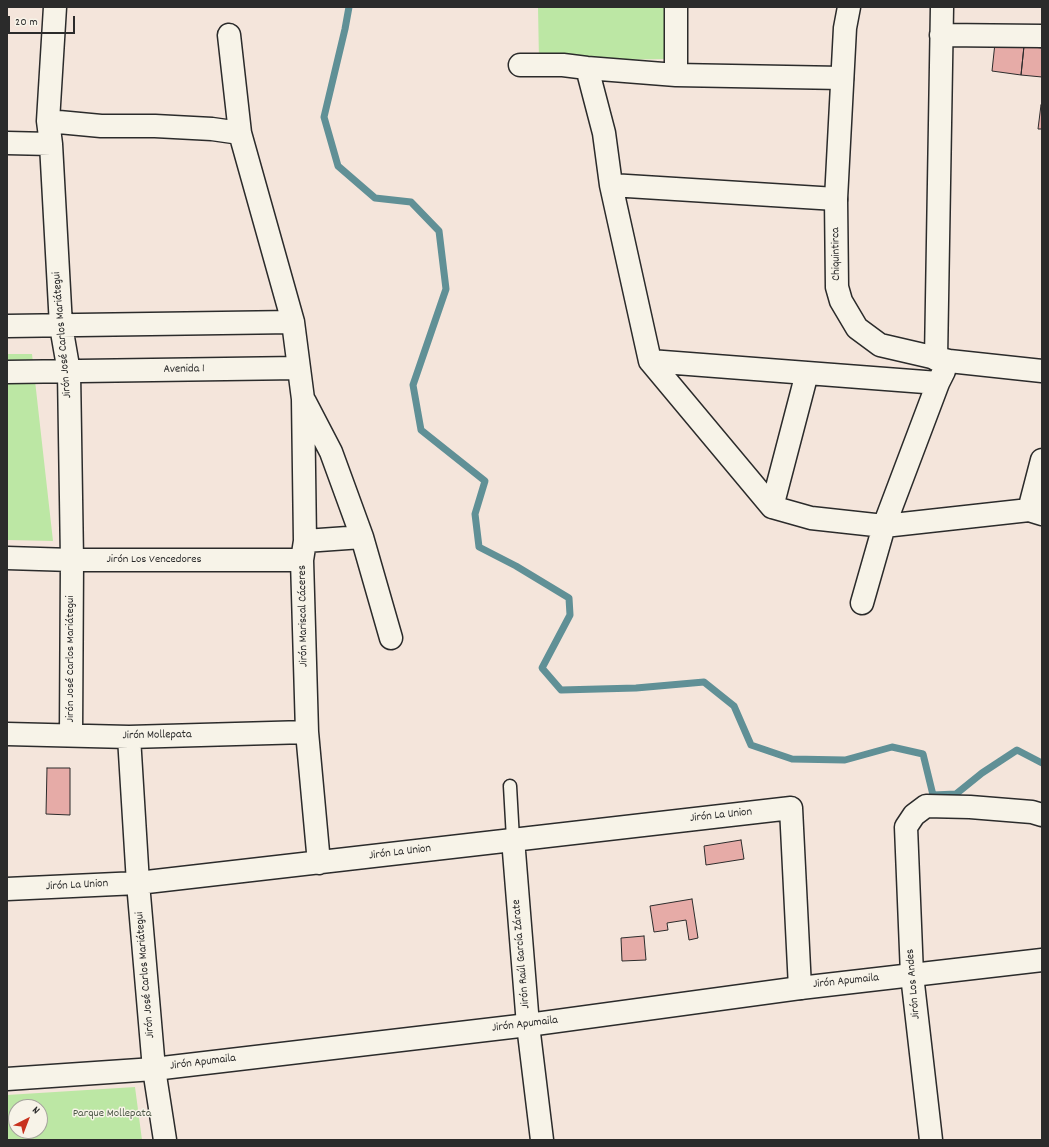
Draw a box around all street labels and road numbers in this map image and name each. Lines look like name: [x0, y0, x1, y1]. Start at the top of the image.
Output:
street label: Chiquintirca: [829, 227, 845, 281]
street label: Jirón José Carlos Mariátegui: [50, 271, 76, 399]
street label: Avenida 1: [163, 362, 205, 378]
street label: Jirón Los Vencedores: [106, 553, 202, 567]
street label: Jirón Mariscal Cáceres: [296, 565, 312, 667]
street label: Jirón José Carlos Mariátegui: [64, 596, 78, 722]
street label: Jirón Mollepata: [122, 728, 192, 744]
street label: Jirón La Union: [689, 806, 753, 826]
street label: Jirón La Union: [368, 842, 432, 864]
street label: Jirón La Union: [45, 877, 109, 895]
street label: Jirón Raúl García Zárate: [510, 899, 534, 1009]
street label: Jirón José Carlos Mariátegui: [133, 911, 159, 1039]
street label: Jirón Los Andes: [904, 948, 924, 1020]
street label: Jirón Apumaila: [812, 971, 880, 993]
street label: Jirón Apumaila: [491, 1014, 559, 1036]
street label: Jirón Apumaila: [169, 1052, 237, 1074]

